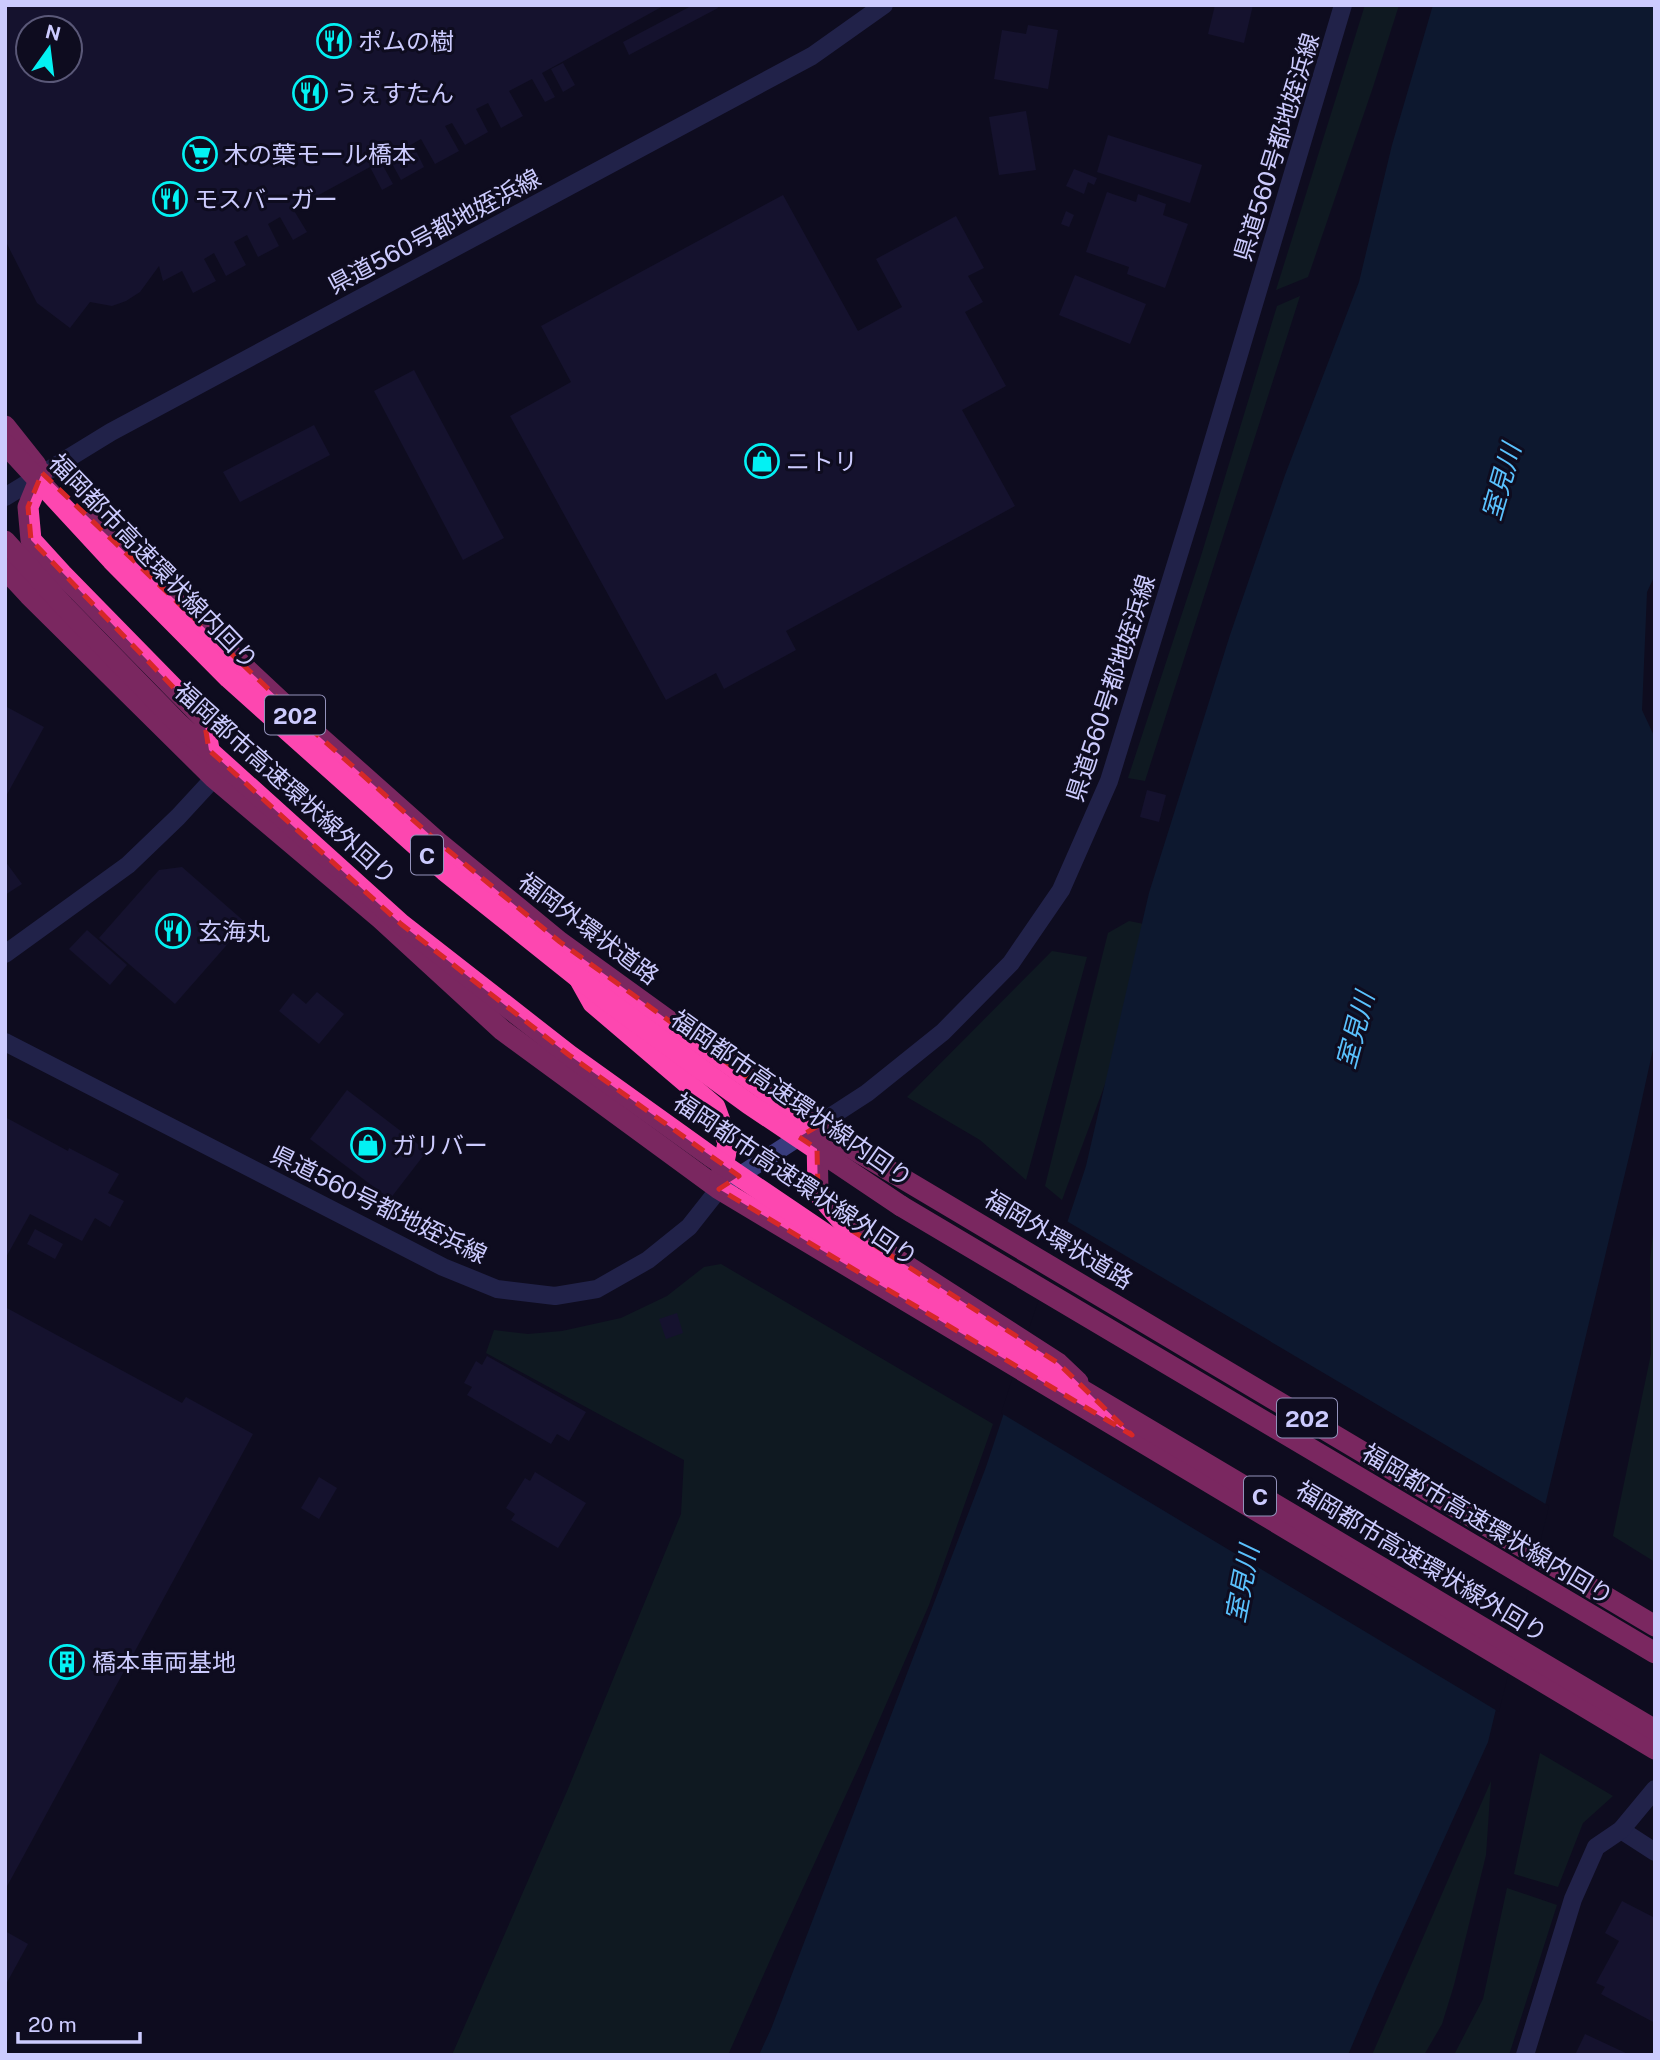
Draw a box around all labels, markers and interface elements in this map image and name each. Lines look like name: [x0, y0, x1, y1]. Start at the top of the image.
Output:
north arrow: [14, 14, 84, 84]
text: N: [43, 20, 63, 45]
restaurant icon: ポムの樹: [315, 22, 353, 60]
place label: ポムの樹: [358, 27, 454, 55]
street label: 県道560号都地姪浜線: [1228, 30, 1324, 264]
restaurant icon: うぇすたん: [291, 74, 329, 112]
place label: うぇすたん: [334, 79, 454, 107]
supermarket icon: 木の葉モール橋本: [181, 135, 219, 173]
place label: 木の葉モール橋本: [224, 140, 416, 168]
street label: 県道560号都地姪浜線: [323, 163, 545, 299]
restaurant icon: モスバーガー: [151, 180, 189, 218]
place label: モスバーガー: [194, 185, 338, 213]
water label: 室見川: [1475, 437, 1527, 524]
shop icon: ニトリ: [743, 442, 781, 480]
place label: ニトリ: [786, 447, 858, 475]
street label: 福岡都市高速環状線内回り: [44, 448, 264, 674]
street label: 県道560号都地姪浜線: [1060, 571, 1160, 805]
street label: 福岡都市高速環状線外回り: [170, 676, 402, 890]
road number: 202: [265, 695, 325, 734]
road number: C: [411, 835, 443, 874]
street label: 福岡外環状道路: [513, 866, 665, 990]
restaurant icon: 玄海丸: [154, 912, 192, 950]
place label: 玄海丸: [198, 917, 270, 945]
water label: 室見川: [1330, 985, 1381, 1072]
street label: 福岡都市高速環状線内回り: [666, 1004, 918, 1192]
street label: 福岡都市高速環状線外回り: [669, 1087, 923, 1271]
shop icon: ガリバー: [349, 1126, 387, 1164]
place label: ガリバー: [392, 1131, 488, 1159]
street label: 県道560号都地姪浜線: [266, 1140, 492, 1268]
street label: 福岡外環状道路: [980, 1184, 1138, 1294]
road number: 202: [1277, 1399, 1337, 1438]
street label: 福岡都市高速環状線内回り: [1357, 1438, 1619, 1610]
street label: 福岡都市高速環状線外回り: [1291, 1475, 1553, 1647]
road number: C: [1244, 1476, 1276, 1516]
water label: 室見川: [1219, 1540, 1265, 1625]
building icon: 橋本車両基地: [48, 1643, 86, 1681]
place label: 橋本車両基地: [92, 1648, 236, 1676]
scale bar: [18, 2000, 140, 2044]
text: 20 m: [28, 2012, 77, 2037]

